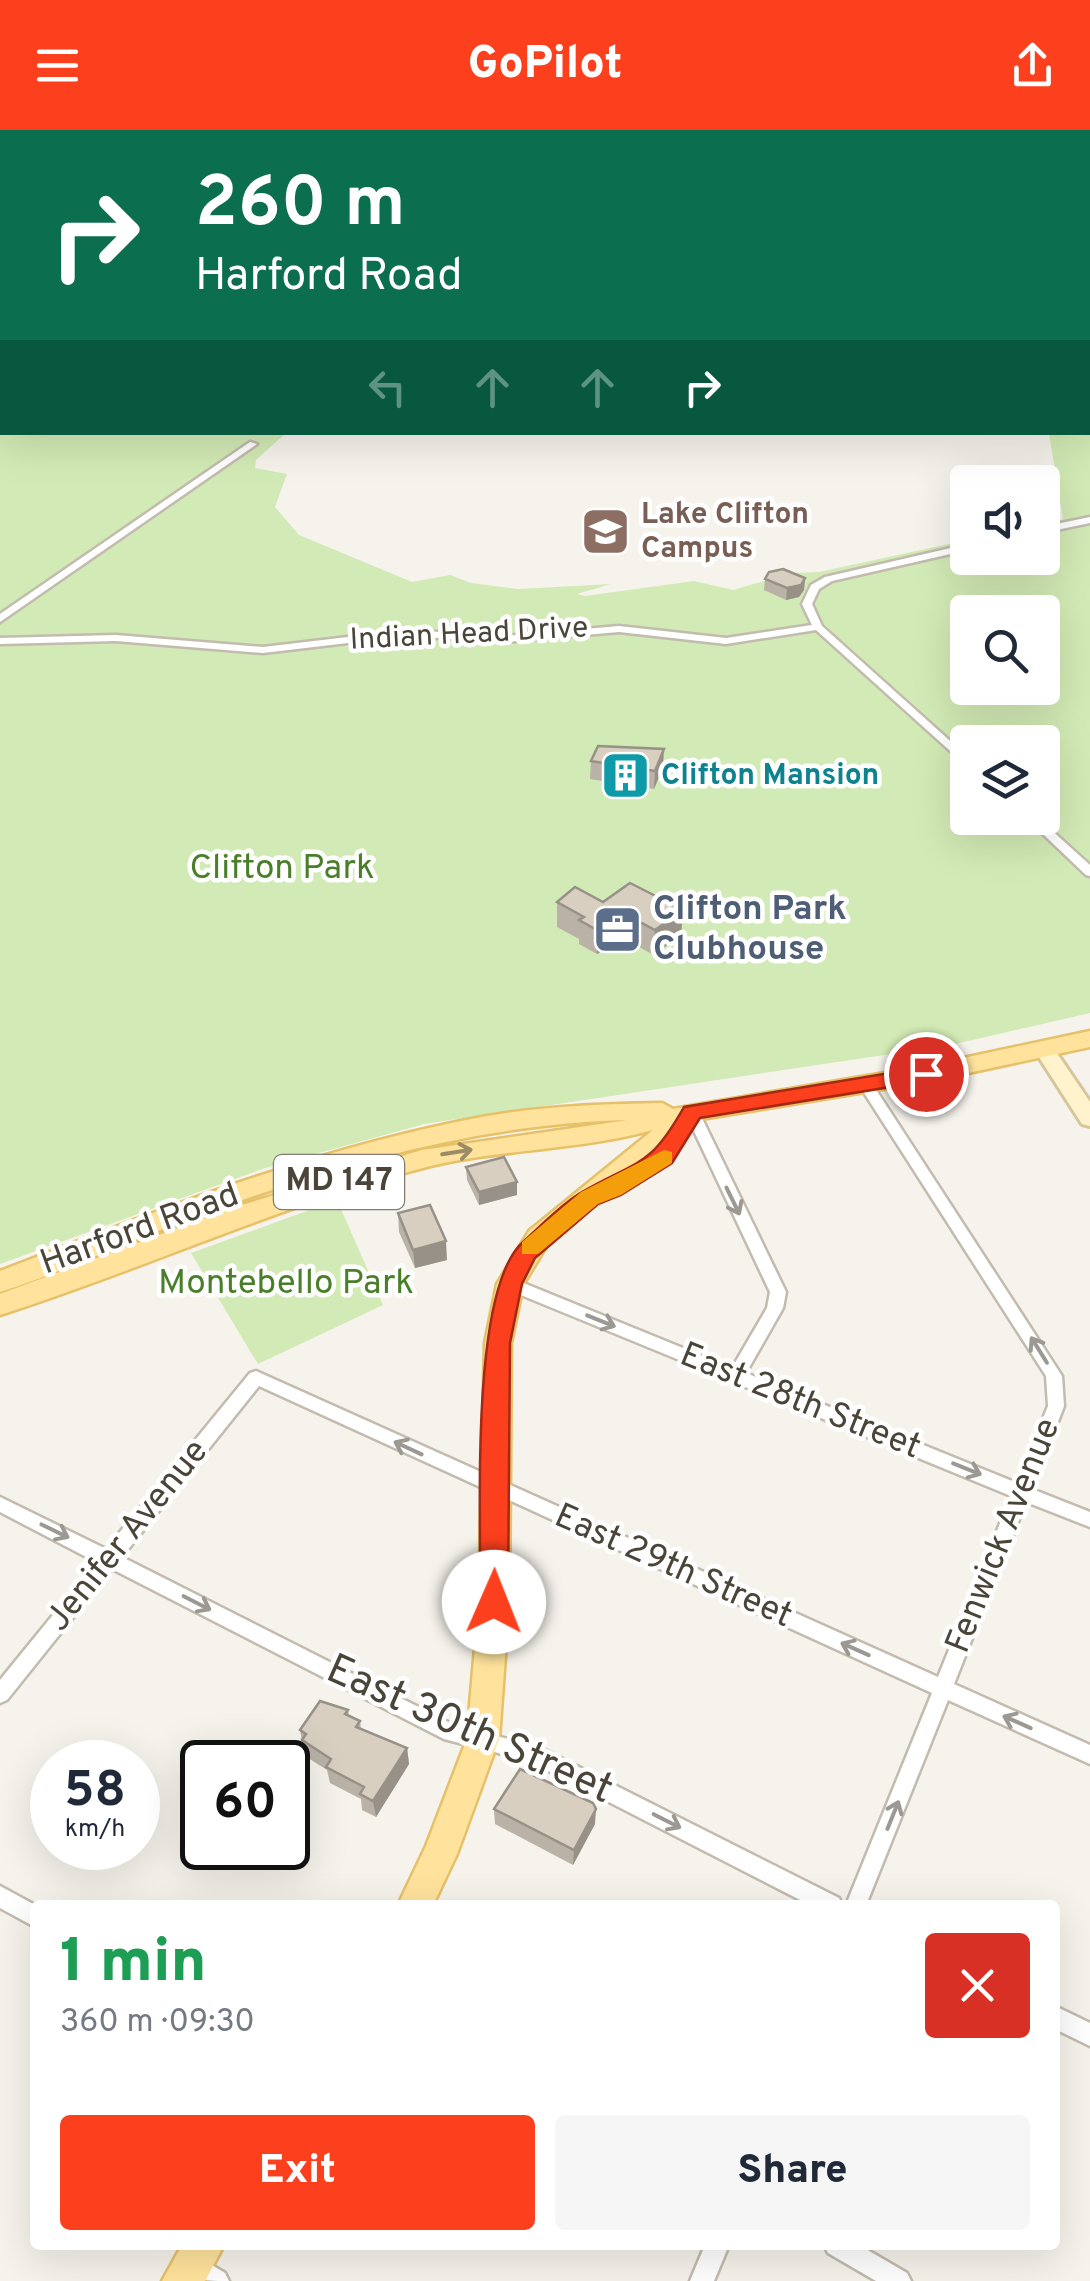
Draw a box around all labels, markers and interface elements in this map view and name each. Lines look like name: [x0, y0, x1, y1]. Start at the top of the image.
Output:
text: GoPilot: [468, 37, 622, 94]
icon: menu: [30, 38, 85, 93]
icon: share: [1005, 38, 1060, 93]
text: 260 m: [195, 162, 406, 251]
icon: right: [30, 170, 160, 300]
text: Harford Road: [195, 249, 462, 306]
icon: left: [360, 360, 415, 415]
icon: ahead: [465, 360, 520, 415]
icon: ahead: [570, 360, 625, 415]
icon: right: [675, 360, 730, 415]
map controls: [950, 465, 1060, 835]
button: sound: [950, 465, 1060, 575]
place label: Lake Clifton Campus: [641, 497, 809, 568]
school or university icon: Lake Clifton Campus: [580, 506, 632, 558]
button: search: [950, 595, 1060, 705]
street label: Indian Head Drive: [349, 610, 589, 660]
button: layers: [950, 725, 1060, 835]
building icon: Clifton Mansion: [600, 750, 652, 802]
place label: Clifton Mansion: [661, 758, 879, 795]
park label: Clifton Park: [189, 847, 375, 891]
place label: Clifton Park Clubhouse: [653, 888, 847, 972]
office icon: Clifton Park Clubhouse: [592, 904, 644, 956]
pin: [884, 1032, 969, 1117]
icon: arrive: [899, 1047, 954, 1102]
one-way arrow: [440, 1142, 473, 1161]
road number: MD 147: [274, 1155, 404, 1209]
street label: Harford Road: [35, 1174, 245, 1286]
one-way arrow: [724, 1185, 743, 1215]
park label: Montebello Park: [158, 1262, 414, 1306]
one-way arrow: [585, 1313, 615, 1331]
street label: East 28th Street: [673, 1334, 927, 1470]
one-way arrow: [1029, 1336, 1049, 1365]
street label: Fenwick Avenue: [937, 1412, 1071, 1660]
street label: Jenifer Avenue: [37, 1431, 219, 1641]
one-way arrow: [393, 1437, 423, 1456]
one-way arrow: [951, 1462, 981, 1480]
street label: East 29th Street: [547, 1495, 799, 1639]
one-way arrow: [40, 1522, 69, 1541]
position arrow: [442, 1550, 546, 1654]
one-way arrow: [181, 1594, 211, 1613]
one-way arrow: [841, 1638, 871, 1657]
street label: East 30th Street: [317, 1644, 621, 1818]
one-way arrow: [1003, 1711, 1033, 1730]
speed limit sign: 60: [180, 1740, 310, 1870]
text: 58: [64, 1761, 126, 1824]
one-way arrow: [885, 1800, 903, 1830]
one-way arrow: [651, 1813, 681, 1832]
text: km/h: [65, 1814, 125, 1846]
text: 1 min: [60, 1927, 207, 2003]
button: close: [925, 1933, 1030, 2038]
text: 360 m · 09:30: [60, 2003, 255, 2043]
button: Exit: [60, 2115, 535, 2230]
button: Share: [555, 2115, 1030, 2230]

